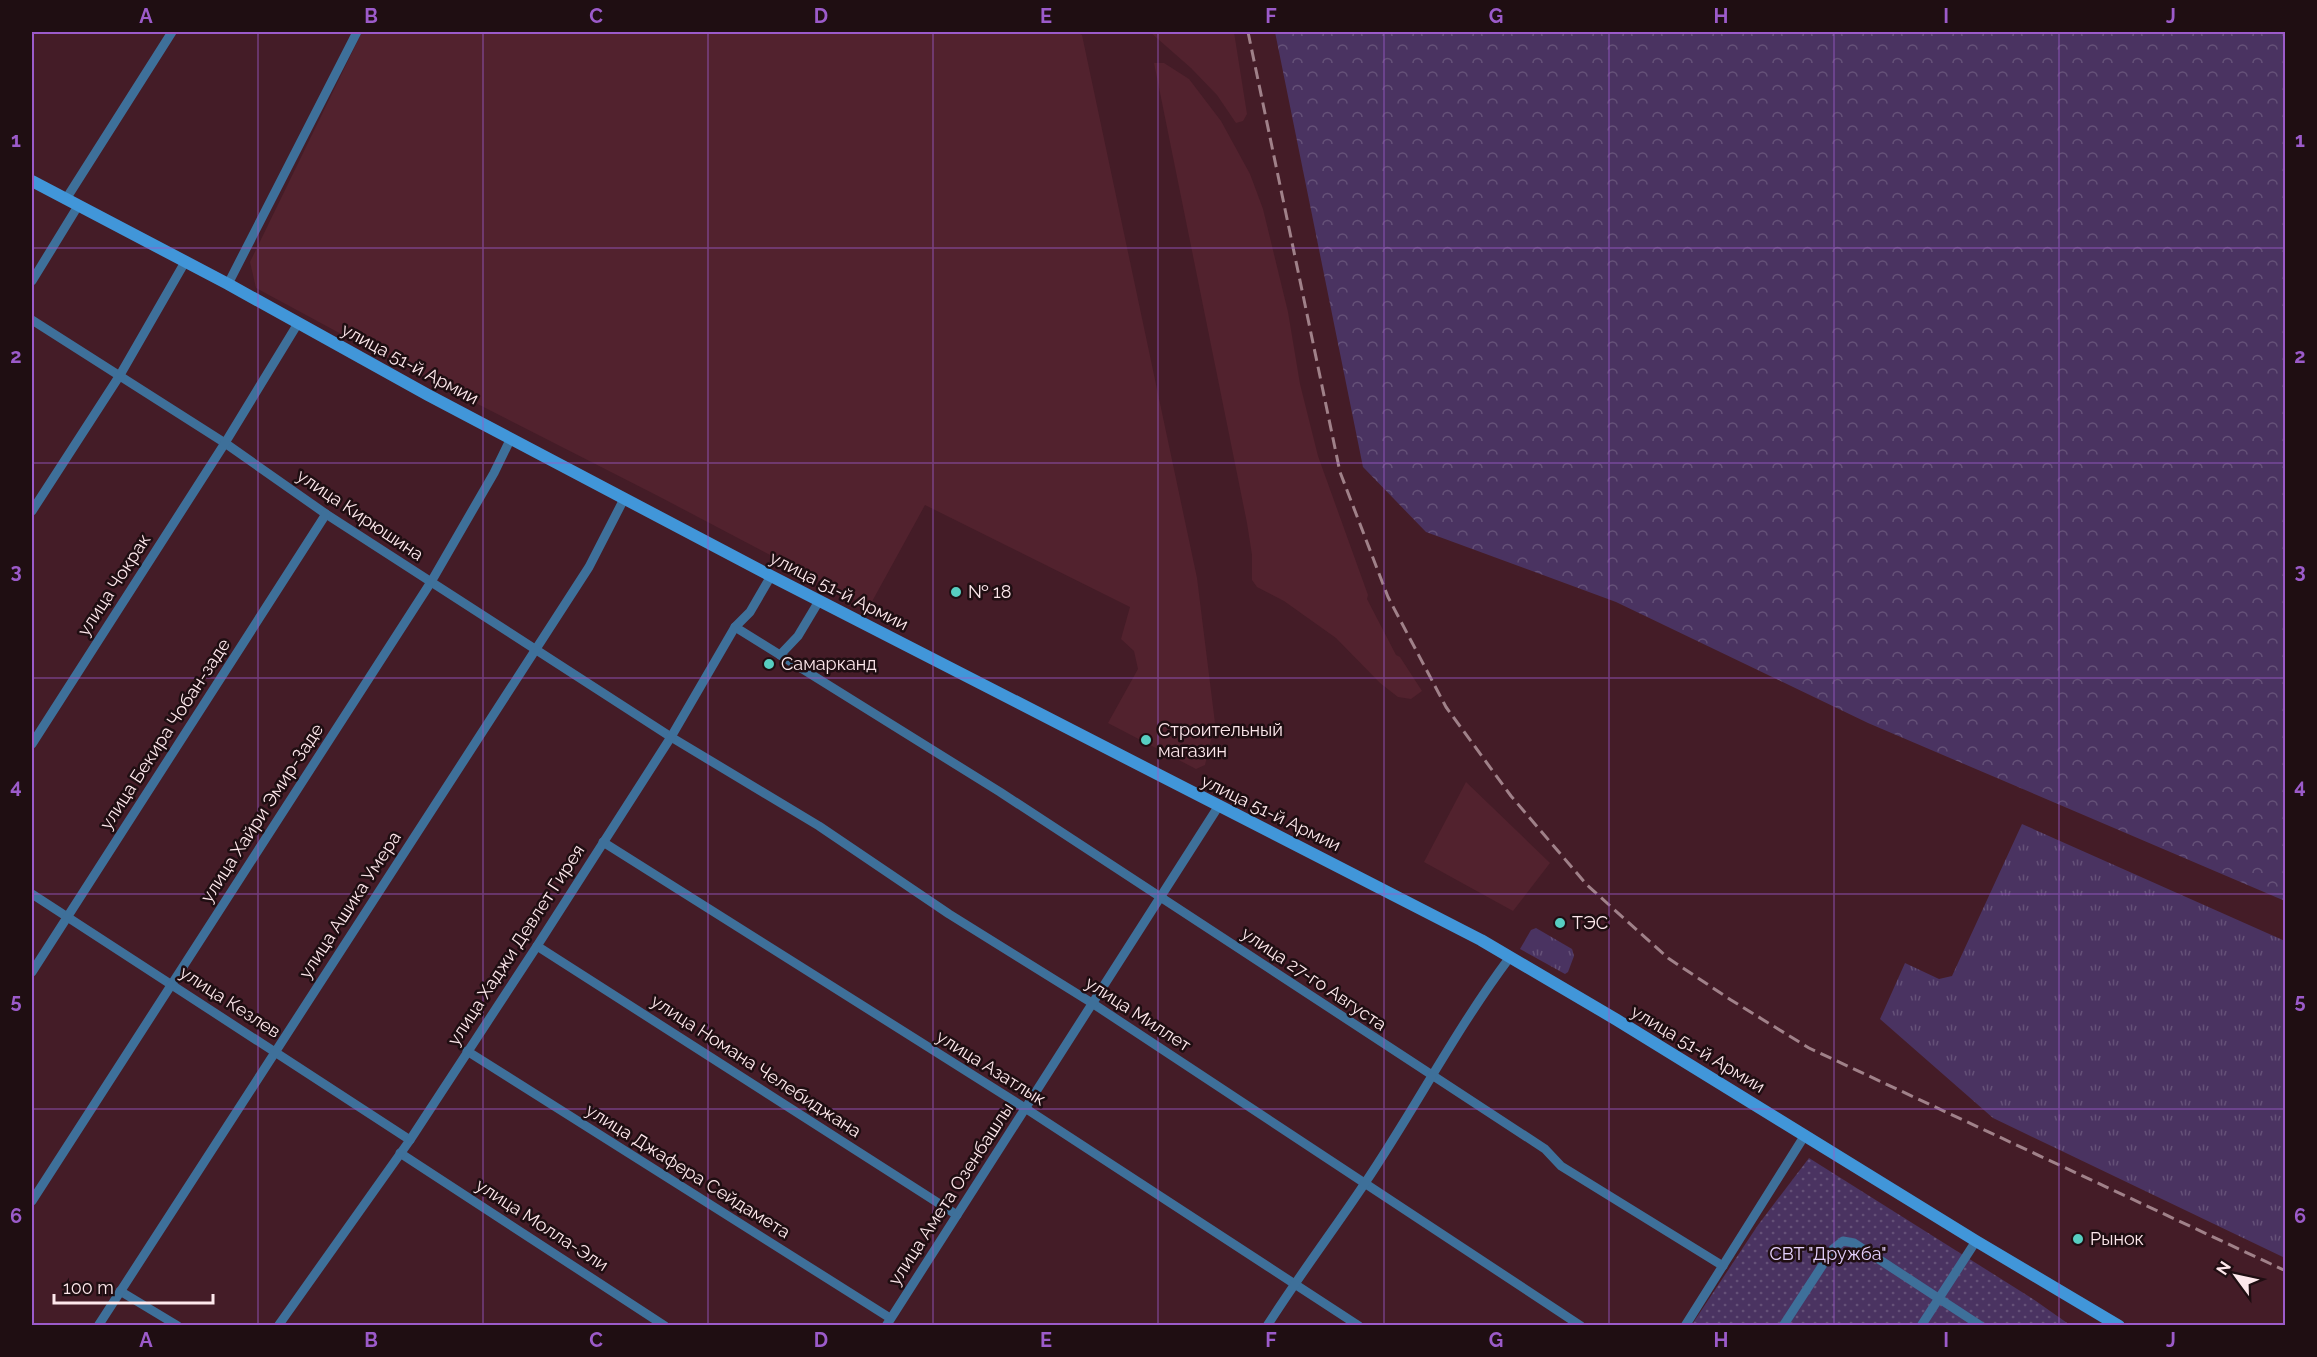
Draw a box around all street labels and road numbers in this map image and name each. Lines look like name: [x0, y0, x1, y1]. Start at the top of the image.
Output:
street label: улица 51-й Армии: [338, 319, 482, 409]
street label: улица Кирюшина: [293, 464, 428, 565]
street label: улица Чокрак: [73, 530, 154, 640]
street label: улица 51-й Армии: [767, 547, 912, 635]
street label: улица Бекира Чобан-заде: [95, 634, 234, 833]
street label: улица Хайри Эмир-Заде: [196, 719, 328, 906]
street label: улица 51-й Армии: [1198, 770, 1344, 855]
street label: улица Ашика Умера: [294, 827, 405, 982]
street label: улица Хаджи Девлет Гирея: [443, 840, 588, 1049]
street label: улица 27-го Августа: [1238, 922, 1391, 1035]
street label: улица Кезлев: [176, 961, 284, 1042]
street label: улица Миллет: [1082, 972, 1195, 1056]
street label: улица Номана Челебиджана: [647, 990, 865, 1141]
street label: улица 51-й Армии: [1628, 1000, 1769, 1097]
street label: улица Азатлык: [933, 1025, 1050, 1110]
street label: улица Амета Озенбашлы: [884, 1098, 1018, 1289]
street label: улица Джафера Сейдамета: [582, 1099, 794, 1242]
street label: улица Молла-Эли: [472, 1174, 612, 1275]

